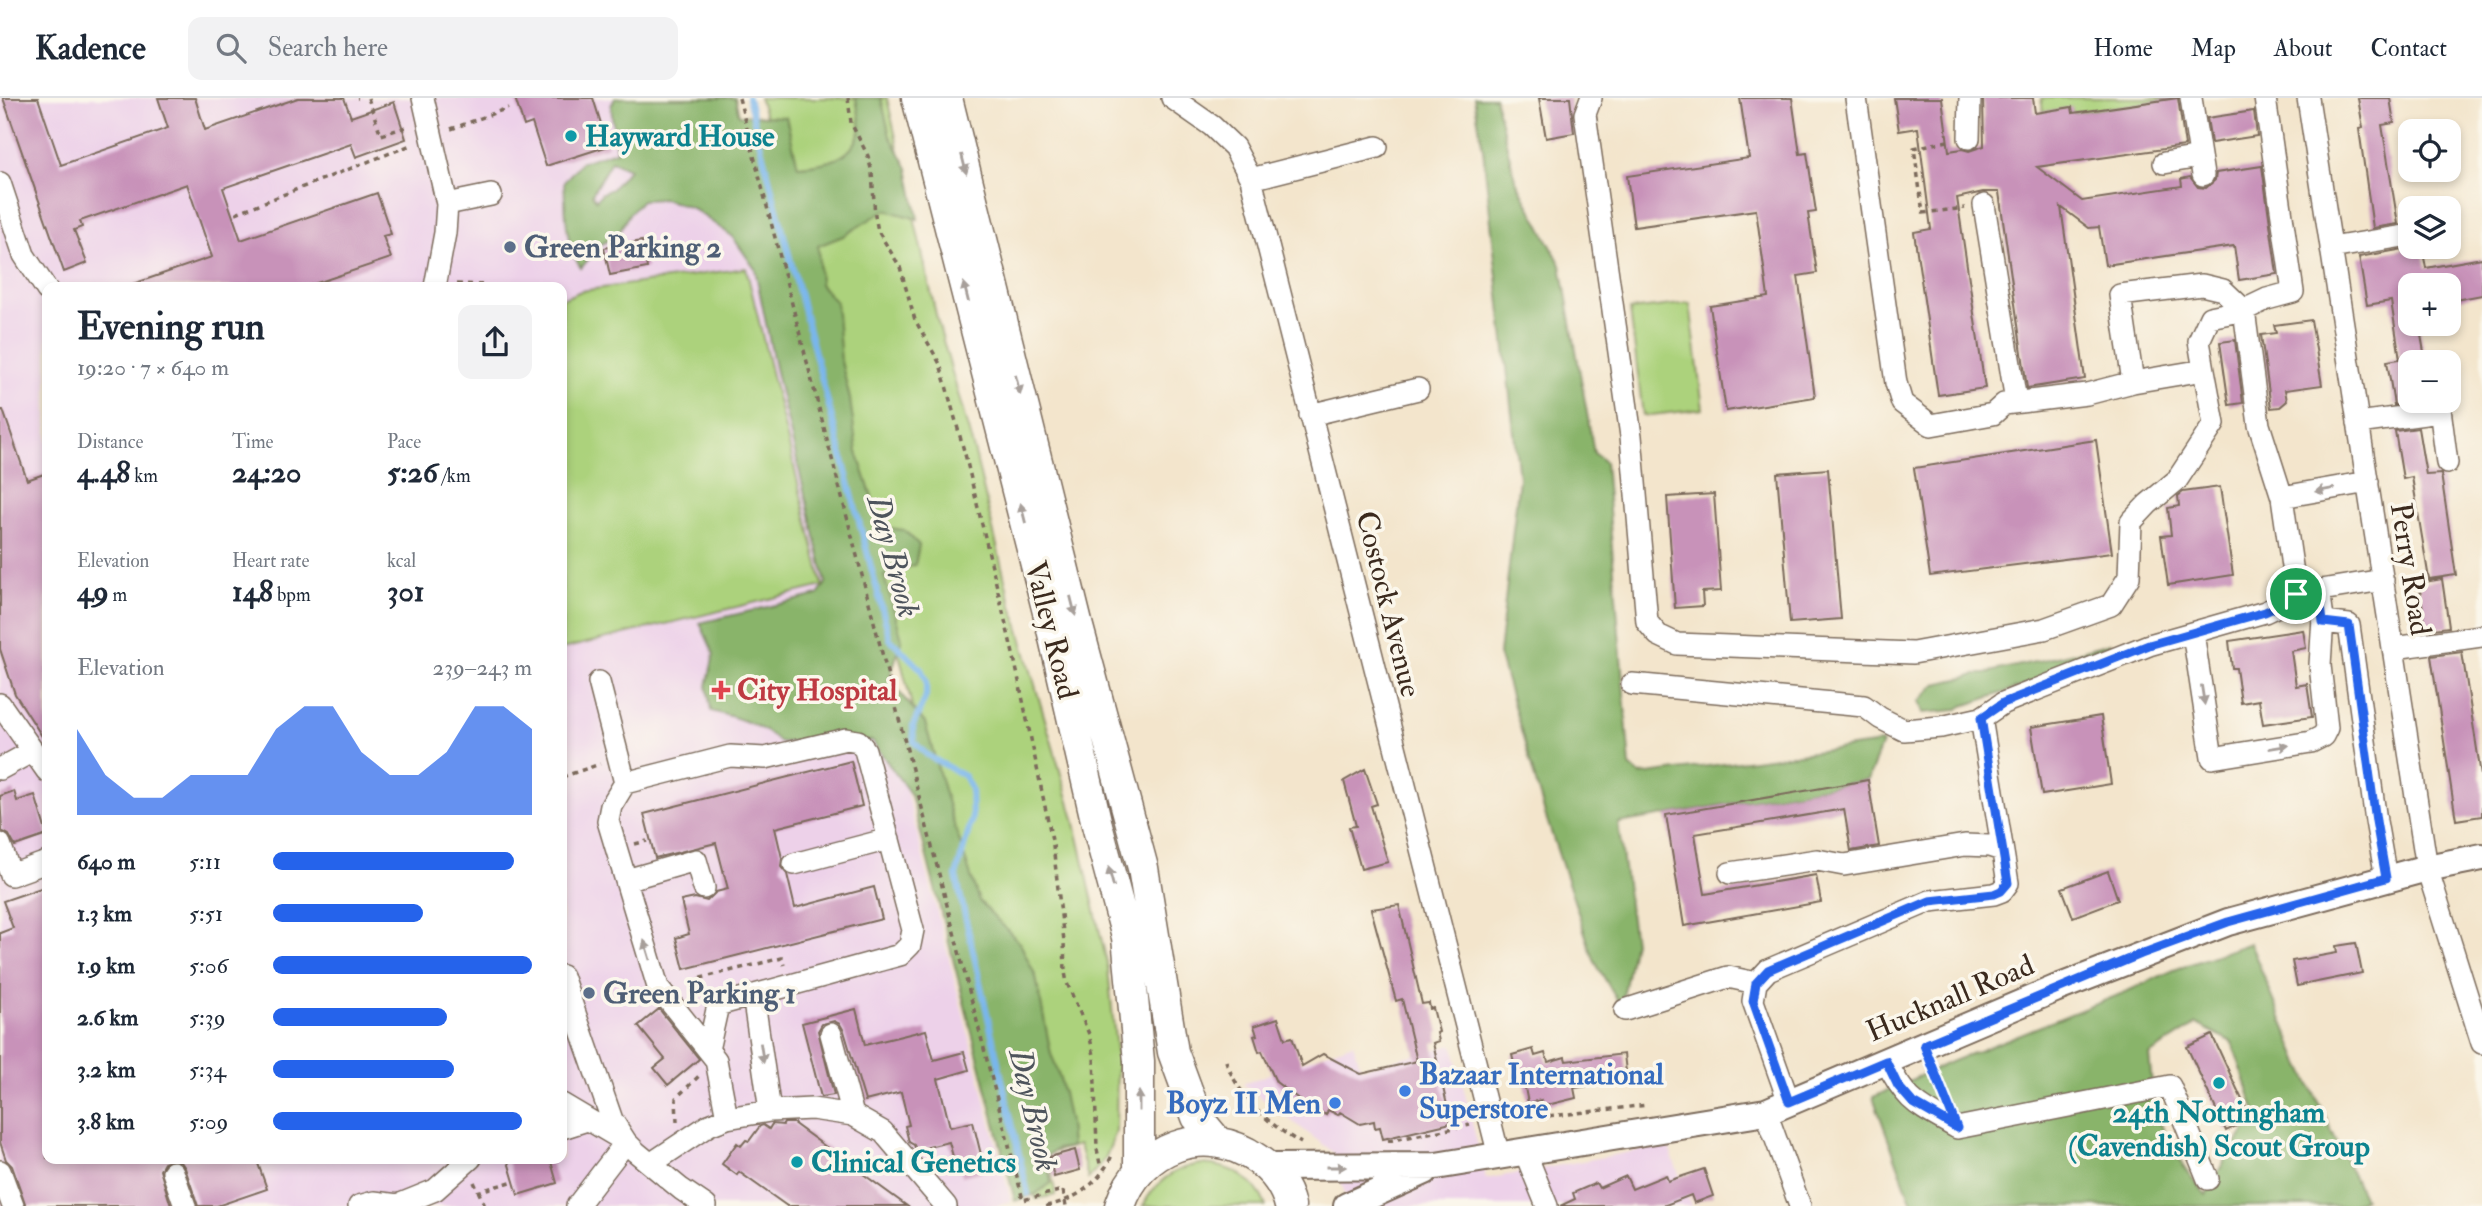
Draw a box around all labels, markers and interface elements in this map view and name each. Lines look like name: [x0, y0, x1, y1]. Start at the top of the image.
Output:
search box: [188, 17, 678, 80]
text: Kadence: [35, 28, 146, 69]
icon: search: [212, 29, 250, 67]
text: Search here: [268, 32, 388, 64]
text: Home: [2093, 33, 2153, 64]
text: Map: [2191, 33, 2236, 64]
text: About: [2274, 33, 2333, 64]
text: Contact: [2371, 33, 2447, 64]
place label: Hayward House: [585, 118, 775, 155]
map controls: [2398, 119, 2461, 413]
button: locate: [2398, 119, 2461, 182]
marker: Hayward House: [563, 128, 579, 144]
one-way arrow: [959, 153, 970, 175]
button: layers: [2398, 196, 2461, 259]
place label: Green Parking 2: [524, 229, 722, 266]
marker: Green Parking 2: [502, 239, 518, 255]
button: +: [2398, 273, 2461, 336]
one-way arrow: [960, 281, 971, 303]
text: Evening run: [77, 303, 265, 351]
button: share: [458, 305, 532, 379]
button: −: [2398, 350, 2461, 413]
text: 19:20 · 7 × 640 m: [77, 353, 229, 382]
one-way arrow: [1013, 374, 1024, 396]
text: Distance: [77, 430, 143, 454]
text: Time: [232, 430, 274, 454]
text: Pace: [387, 430, 421, 454]
text: 4.48: [77, 454, 130, 491]
text: 24:20: [232, 454, 301, 491]
text: 5:26: [387, 454, 438, 491]
text: km: [130, 464, 158, 488]
text: /km: [438, 464, 471, 488]
one-way arrow: [2314, 484, 2336, 495]
water label: Day Brook: [857, 490, 929, 622]
street label: Perry Road: [2382, 500, 2439, 638]
one-way arrow: [1017, 501, 1028, 523]
street label: Costock Avenue: [1348, 507, 1429, 701]
text: Elevation: [77, 549, 149, 573]
text: Heart rate: [232, 549, 309, 573]
text: kcal: [387, 549, 416, 573]
street label: Valley Road: [1017, 557, 1087, 703]
pin: [2266, 564, 2326, 624]
text: 49: [77, 573, 109, 610]
text: 148: [232, 573, 273, 610]
text: 301: [387, 573, 424, 610]
icon: arrive: [2277, 575, 2315, 613]
text: m: [109, 583, 127, 607]
text: bpm: [273, 583, 311, 607]
one-way arrow: [1068, 595, 1079, 617]
text: Elevation: [77, 653, 165, 682]
text: 239–243 m: [433, 653, 532, 682]
place label: City Hospital: [737, 672, 898, 709]
marker: City Hospital: [711, 680, 731, 700]
one-way arrow: [2197, 684, 2208, 706]
one-way arrow: [2269, 741, 2291, 752]
text: 640 m: [77, 847, 135, 876]
text: 5:11: [189, 847, 221, 876]
one-way arrow: [1105, 865, 1116, 887]
text: 1.3 km: [77, 899, 132, 928]
text: 5:51: [189, 899, 223, 928]
one-way arrow: [641, 939, 652, 960]
street label: Hucknall Road: [1861, 946, 2040, 1050]
text: 1.9 km: [77, 951, 135, 980]
text: 5:06: [189, 951, 228, 980]
place label: Green Parking 1: [603, 975, 796, 1012]
marker: Green Parking 1: [581, 985, 597, 1001]
text: 2.6 km: [77, 1003, 138, 1032]
text: 5:39: [189, 1003, 225, 1032]
one-way arrow: [757, 1042, 768, 1064]
water label: Day Brook: [999, 1044, 1067, 1176]
text: 3.2 km: [77, 1055, 136, 1084]
text: 5:34: [189, 1055, 226, 1084]
place label: Bazaar International Superstore: [1419, 1056, 1664, 1127]
marker: 24th Nottingham (Cavendish) Scout Group: [2211, 1075, 2227, 1091]
marker: Bazaar International Superstore: [1397, 1083, 1413, 1099]
place label: Boyz II Men: [1166, 1085, 1322, 1122]
one-way arrow: [1133, 1090, 1145, 1112]
place label: 24th Nottingham (Cavendish) Scout Group: [2068, 1094, 2370, 1165]
marker: Boyz II Men: [1327, 1095, 1343, 1111]
text: 3.8 km: [77, 1107, 135, 1136]
text: 5:09: [189, 1107, 228, 1136]
place label: Clinical Genetics: [811, 1144, 1016, 1181]
marker: Clinical Genetics: [789, 1154, 805, 1170]
one-way arrow: [1325, 1161, 1347, 1173]

